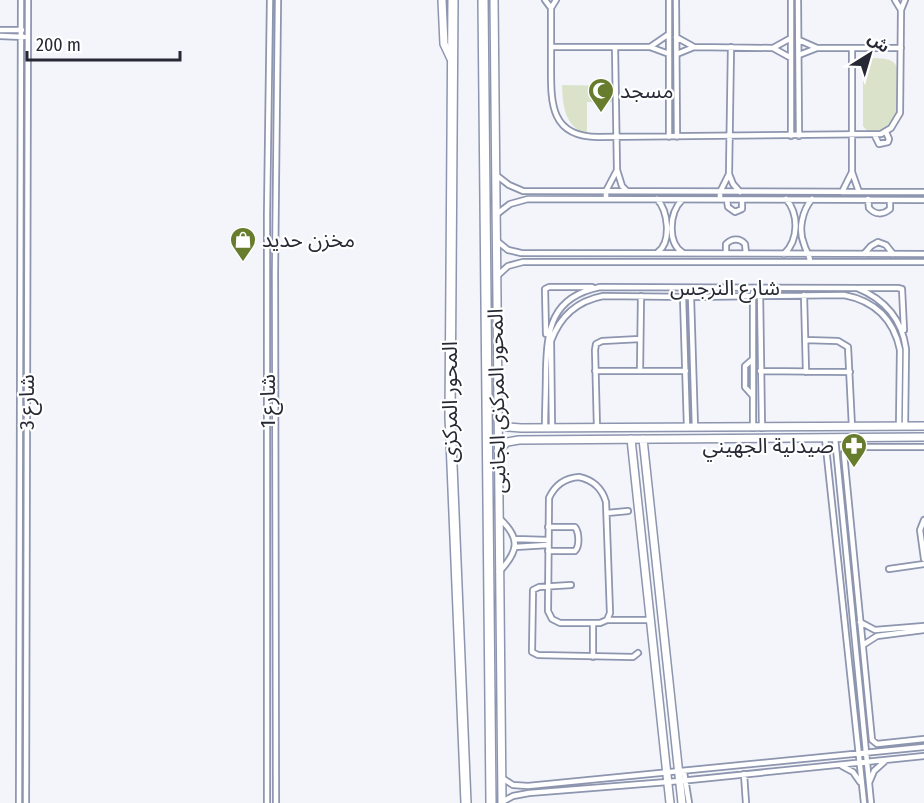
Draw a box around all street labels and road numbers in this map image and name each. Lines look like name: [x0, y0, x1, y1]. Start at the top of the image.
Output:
street label: شارع النرجس: [670, 275, 780, 303]
street label: المحور المركزى الجانبى: [482, 308, 512, 494]
street label: المحور المركزى: [437, 341, 463, 463]
street label: شارع 3: [14, 374, 42, 430]
street label: شارع 1: [255, 374, 283, 428]

